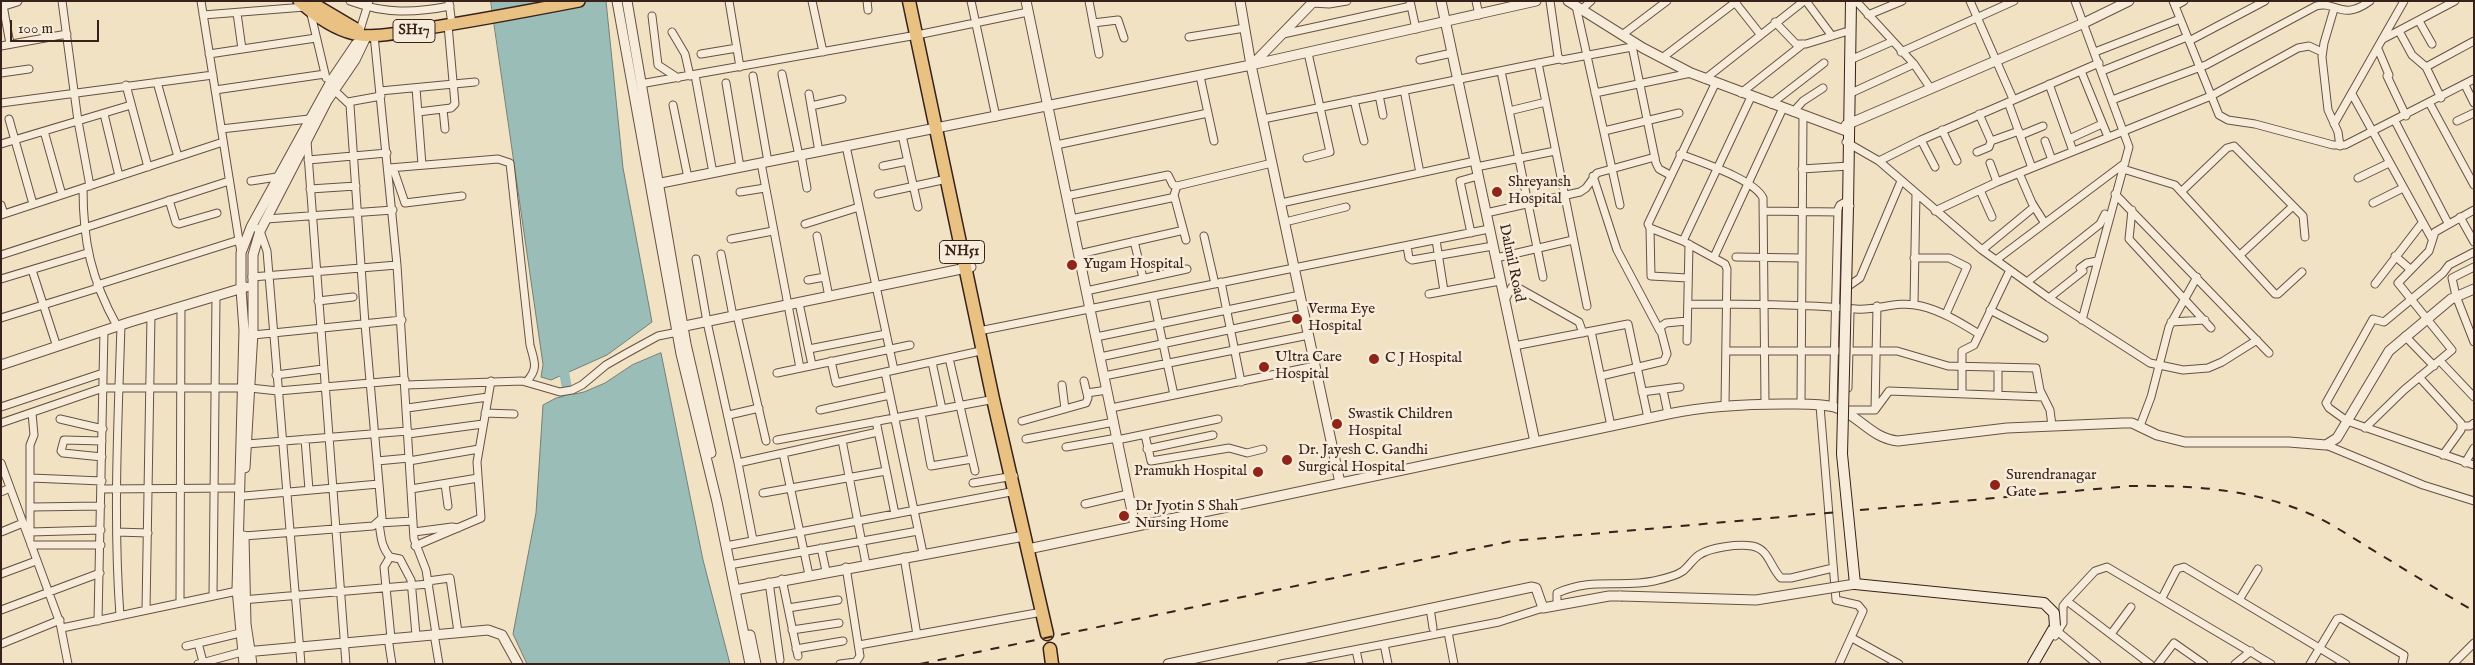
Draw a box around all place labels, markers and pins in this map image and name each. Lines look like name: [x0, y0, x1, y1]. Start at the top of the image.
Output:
place label: Shreyansh Hospital: [1508, 174, 1571, 209]
marker: Shreyansh Hospital: [1490, 185, 1504, 199]
place label: Yugam Hospital: [1083, 256, 1184, 274]
marker: Yugam Hospital: [1065, 258, 1079, 272]
place label: Verma Eye Hospital: [1308, 301, 1375, 336]
marker: Verma Eye Hospital: [1290, 312, 1304, 326]
place label: Ultra Care Hospital: [1275, 349, 1342, 384]
place label: C J Hospital: [1385, 350, 1462, 368]
marker: C J Hospital: [1367, 352, 1381, 366]
marker: Ultra Care Hospital: [1257, 360, 1271, 374]
place label: Swastik Children Hospital: [1348, 406, 1453, 441]
marker: Swastik Children Hospital: [1330, 417, 1344, 431]
place label: Dr. Jayesh C. Gandhi Surgical Hospital: [1298, 442, 1428, 477]
marker: Dr. Jayesh C. Gandhi Surgical Hospital: [1280, 453, 1294, 467]
place label: Pramukh Hospital: [1134, 463, 1247, 481]
marker: Pramukh Hospital: [1251, 465, 1265, 479]
place label: Surendranagar Gate: [2006, 467, 2096, 502]
marker: Surendranagar Gate: [1988, 478, 2002, 492]
place label: Dr Jyotin S Shah Nursing Home: [1135, 498, 1238, 533]
marker: Dr Jyotin S Shah Nursing Home: [1117, 509, 1131, 523]

